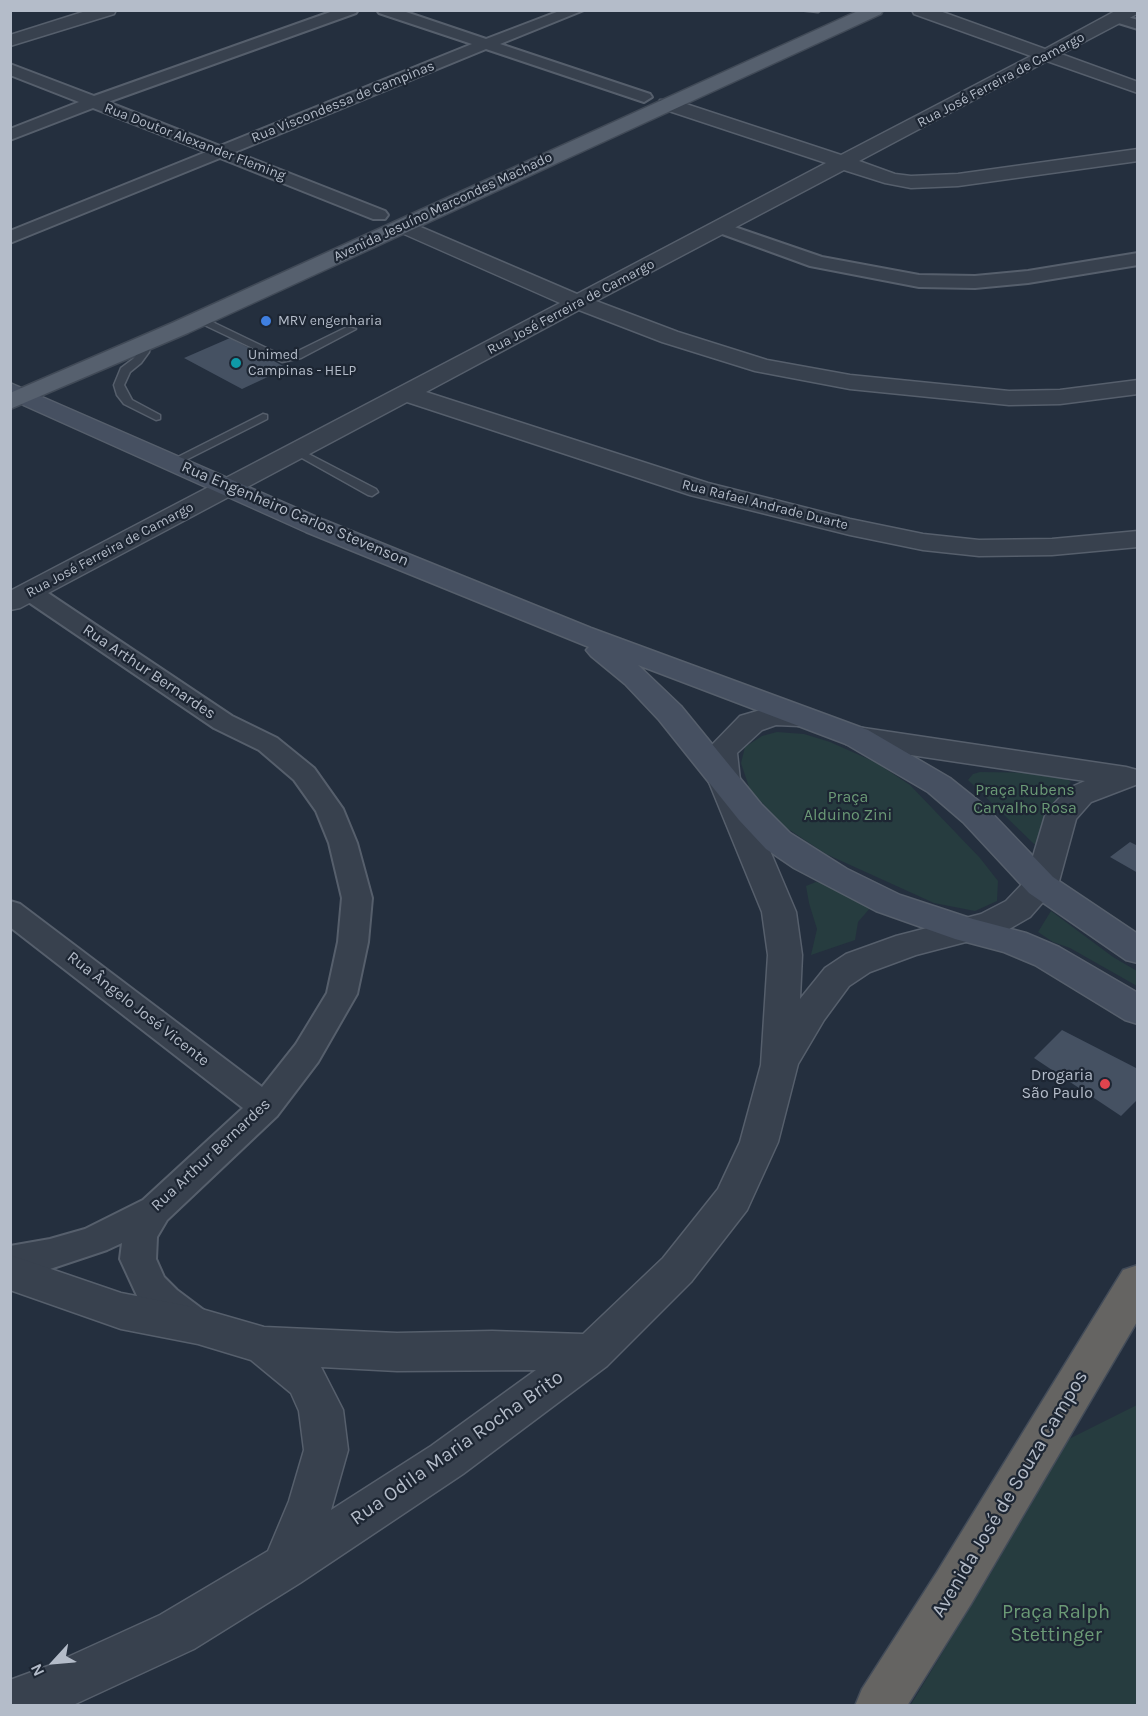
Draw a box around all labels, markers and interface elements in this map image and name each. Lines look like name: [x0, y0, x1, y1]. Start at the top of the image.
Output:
street label: Rua José Ferreira de Camargo: [914, 29, 1088, 131]
street label: Rua Viscondessa de Campinas: [249, 57, 437, 147]
street label: Rua Doutor Alexander Fleming: [102, 100, 288, 184]
street label: Avenida Jesuíno Marcondes Machado: [331, 149, 555, 265]
street label: Rua José Ferreira de Camargo: [484, 256, 658, 358]
place label: MRV engenharia: [278, 313, 382, 329]
marker: MRV engenharia: [259, 314, 273, 328]
place label: Unimed Campinas - HELP: [248, 347, 356, 380]
marker: Unimed Campinas - HELP: [229, 356, 243, 370]
street label: Rua Engenheiro Carlos Stevenson: [178, 457, 412, 571]
street label: Rua Rafael Andrade Duarte: [680, 476, 850, 534]
street label: Rua José Ferreira de Camargo: [23, 499, 197, 601]
street label: Rua Arthur Bernardes: [79, 620, 219, 724]
park label: Praça Rubens Carvalho Rosa: [973, 780, 1077, 818]
park label: Praça Alduino Zini: [804, 787, 892, 825]
street label: Rua Ângelo José Vicente: [63, 948, 213, 1070]
place label: Drogaria São Paulo: [1021, 1065, 1093, 1103]
marker: Drogaria São Paulo: [1098, 1077, 1112, 1091]
street label: Rua Arthur Bernardes: [147, 1095, 275, 1215]
street label: Rua Odila Maria Rocha Brito: [346, 1365, 568, 1531]
street label: Avenida José de Souza Campos: [927, 1366, 1093, 1622]
park label: Praça Ralph Stettinger: [1002, 1600, 1110, 1647]
north arrow: [24, 1632, 84, 1692]
text: N: [26, 1661, 48, 1679]

